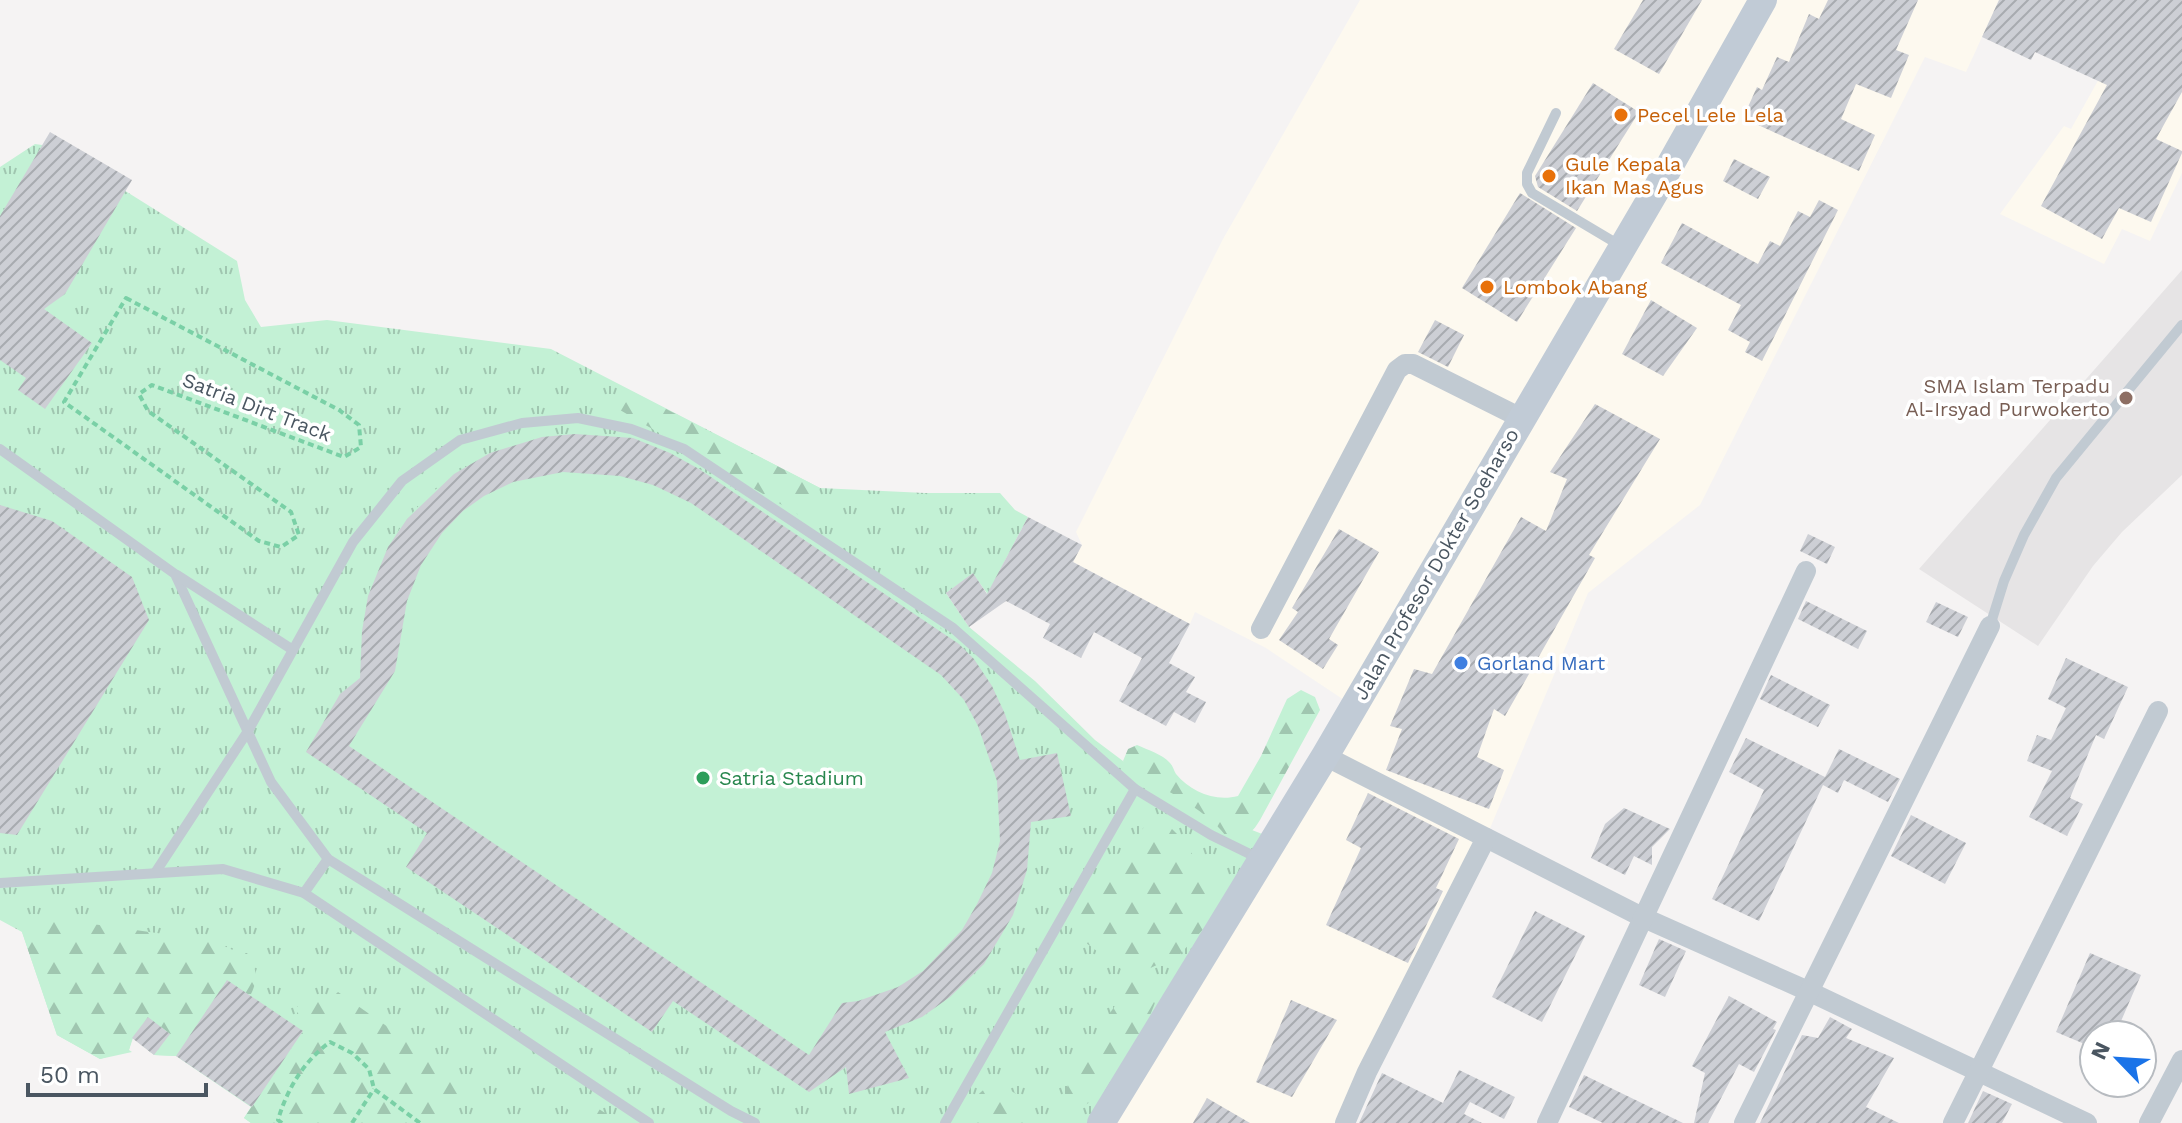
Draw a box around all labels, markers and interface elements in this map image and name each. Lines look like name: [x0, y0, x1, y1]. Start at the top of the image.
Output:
place label: Pecel Lele Lela: [1637, 103, 1784, 127]
marker: Pecel Lele Lela: [1612, 106, 1630, 124]
place label: Gule Kepala Ikan Mas Agus: [1565, 152, 1704, 199]
marker: Gule Kepala Ikan Mas Agus: [1540, 167, 1558, 185]
place label: Lombok Abang: [1503, 275, 1648, 299]
marker: Lombok Abang: [1478, 278, 1496, 296]
street label: Satria Dirt Track: [179, 368, 335, 446]
place label: SMA Islam Terpadu Al-Irsyad Purwokerto: [1906, 374, 2110, 421]
marker: SMA Islam Terpadu Al-Irsyad Purwokerto: [2117, 389, 2135, 407]
street label: Jalan Profesor Dokter Soeharso: [1348, 424, 1524, 704]
place label: Gorland Mart: [1477, 651, 1606, 675]
marker: Gorland Mart: [1452, 654, 1470, 672]
place label: Satria Stadium: [719, 766, 864, 790]
marker: Satria Stadium: [694, 769, 712, 787]
north arrow: [2078, 1019, 2158, 1099]
text: N: [2086, 1038, 2115, 1063]
scale bar: [28, 1047, 206, 1097]
text: 50 m: [40, 1061, 100, 1089]

